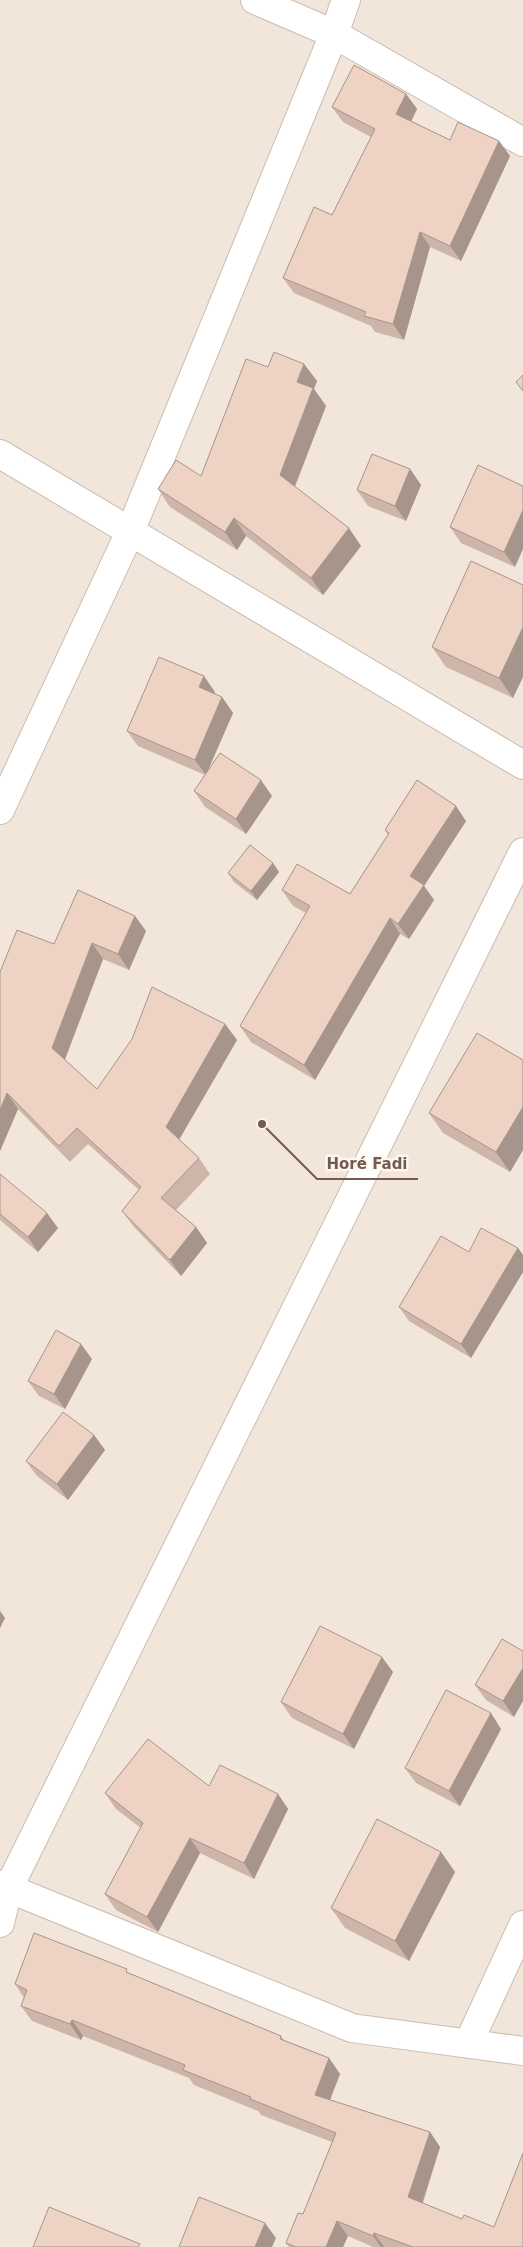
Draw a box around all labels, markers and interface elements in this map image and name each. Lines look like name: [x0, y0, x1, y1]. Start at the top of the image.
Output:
callout: Horé Fadi: [317, 1149, 418, 1179]
text: Horé Fadi: [326, 1155, 408, 1173]

